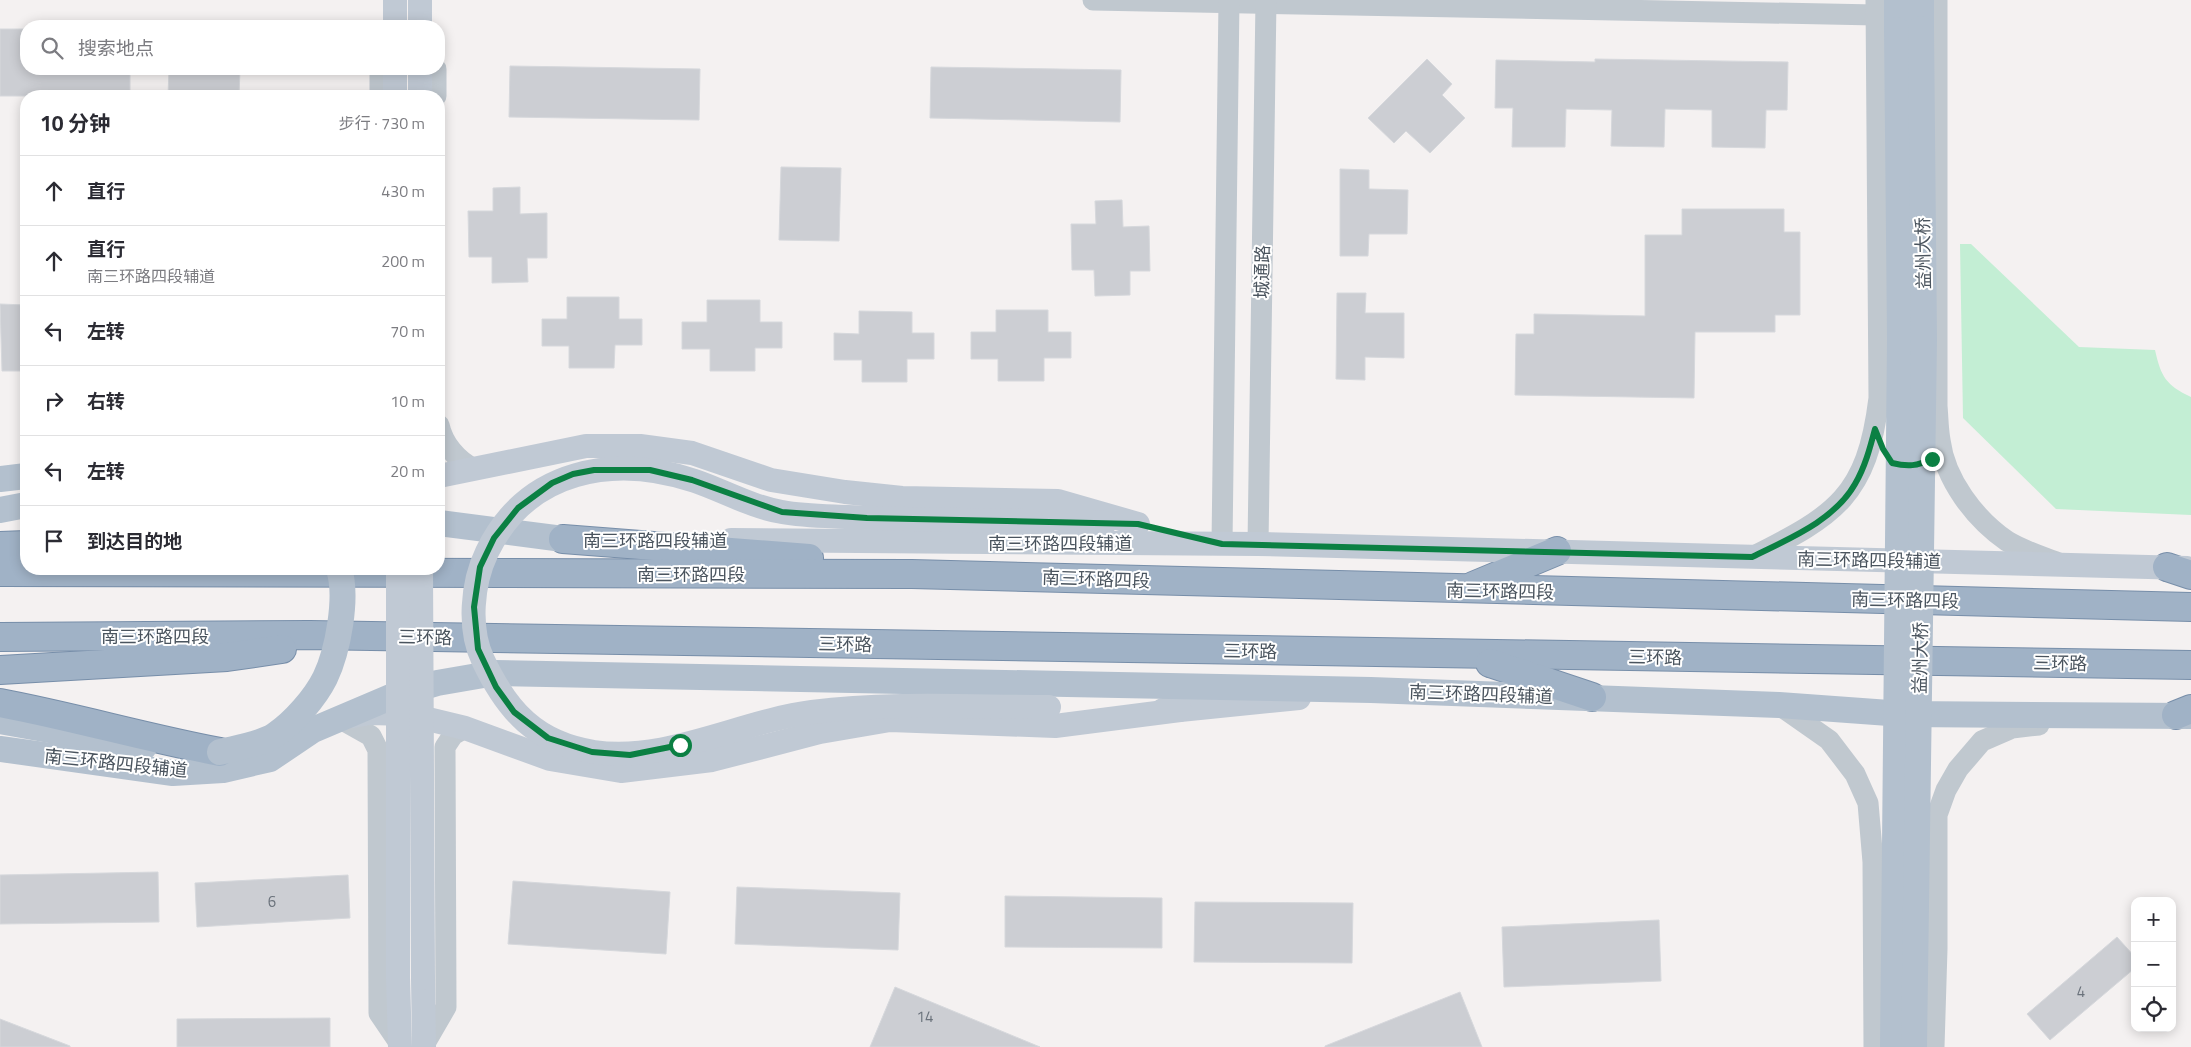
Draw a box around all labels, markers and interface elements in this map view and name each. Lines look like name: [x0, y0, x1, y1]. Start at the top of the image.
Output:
search box: [20, 20, 445, 75]
text: 搜索地点: [78, 33, 154, 62]
icon: search: [38, 34, 66, 62]
text: 10 分钟: [40, 107, 110, 139]
text: 步行 · 730 m: [339, 111, 425, 135]
text: 直行: [87, 176, 125, 205]
icon: ahead: [40, 177, 68, 205]
text: 430 m: [381, 179, 425, 203]
street label: 益州大桥: [1909, 217, 1937, 289]
text: 直行: [87, 234, 125, 263]
street label: 城通路: [1248, 245, 1276, 299]
icon: ahead: [40, 247, 68, 275]
text: 200 m: [381, 249, 425, 273]
text: 南三环路四段辅道: [87, 264, 215, 288]
text: 左转: [87, 316, 125, 345]
icon: left: [40, 317, 68, 345]
text: 70 m: [390, 319, 425, 343]
text: 右转: [87, 386, 125, 415]
icon: right: [40, 387, 68, 415]
text: 10 m: [390, 389, 425, 413]
route end: [1921, 448, 1944, 471]
text: 左转: [87, 456, 125, 485]
icon: left: [40, 457, 68, 485]
text: 20 m: [390, 459, 425, 483]
text: 到达目的地: [87, 526, 182, 555]
icon: arrive: [40, 527, 68, 555]
street label: 南三环路四段辅道: [583, 527, 727, 554]
street label: 南三环路四段辅道: [988, 530, 1132, 557]
street label: 南三环路四段辅道: [1797, 545, 1941, 575]
street label: 南三环路四段: [637, 561, 745, 588]
street label: 南三环路四段: [1042, 564, 1150, 594]
street label: 南三环路四段: [1446, 577, 1554, 605]
street label: 南三环路四段: [1851, 586, 1959, 614]
street label: 益州大桥: [1906, 622, 1934, 694]
street label: 南三环路四段: [101, 623, 209, 650]
street label: 三环路: [398, 623, 452, 651]
street label: 三环路: [818, 630, 872, 658]
street label: 三环路: [1223, 637, 1277, 665]
street label: 三环路: [1628, 643, 1682, 671]
street label: 三环路: [2033, 649, 2087, 677]
street label: 南三环路四段辅道: [1409, 678, 1553, 710]
route start: [669, 734, 692, 757]
street label: 南三环路四段辅道: [43, 742, 189, 784]
house number: 6: [268, 890, 276, 913]
map controls: [2131, 897, 2176, 1032]
button: +: [2131, 897, 2176, 942]
button: −: [2131, 942, 2176, 987]
house number: 4: [2077, 980, 2085, 1003]
button: locate: [2131, 987, 2176, 1032]
house number: 14: [917, 1005, 933, 1028]

